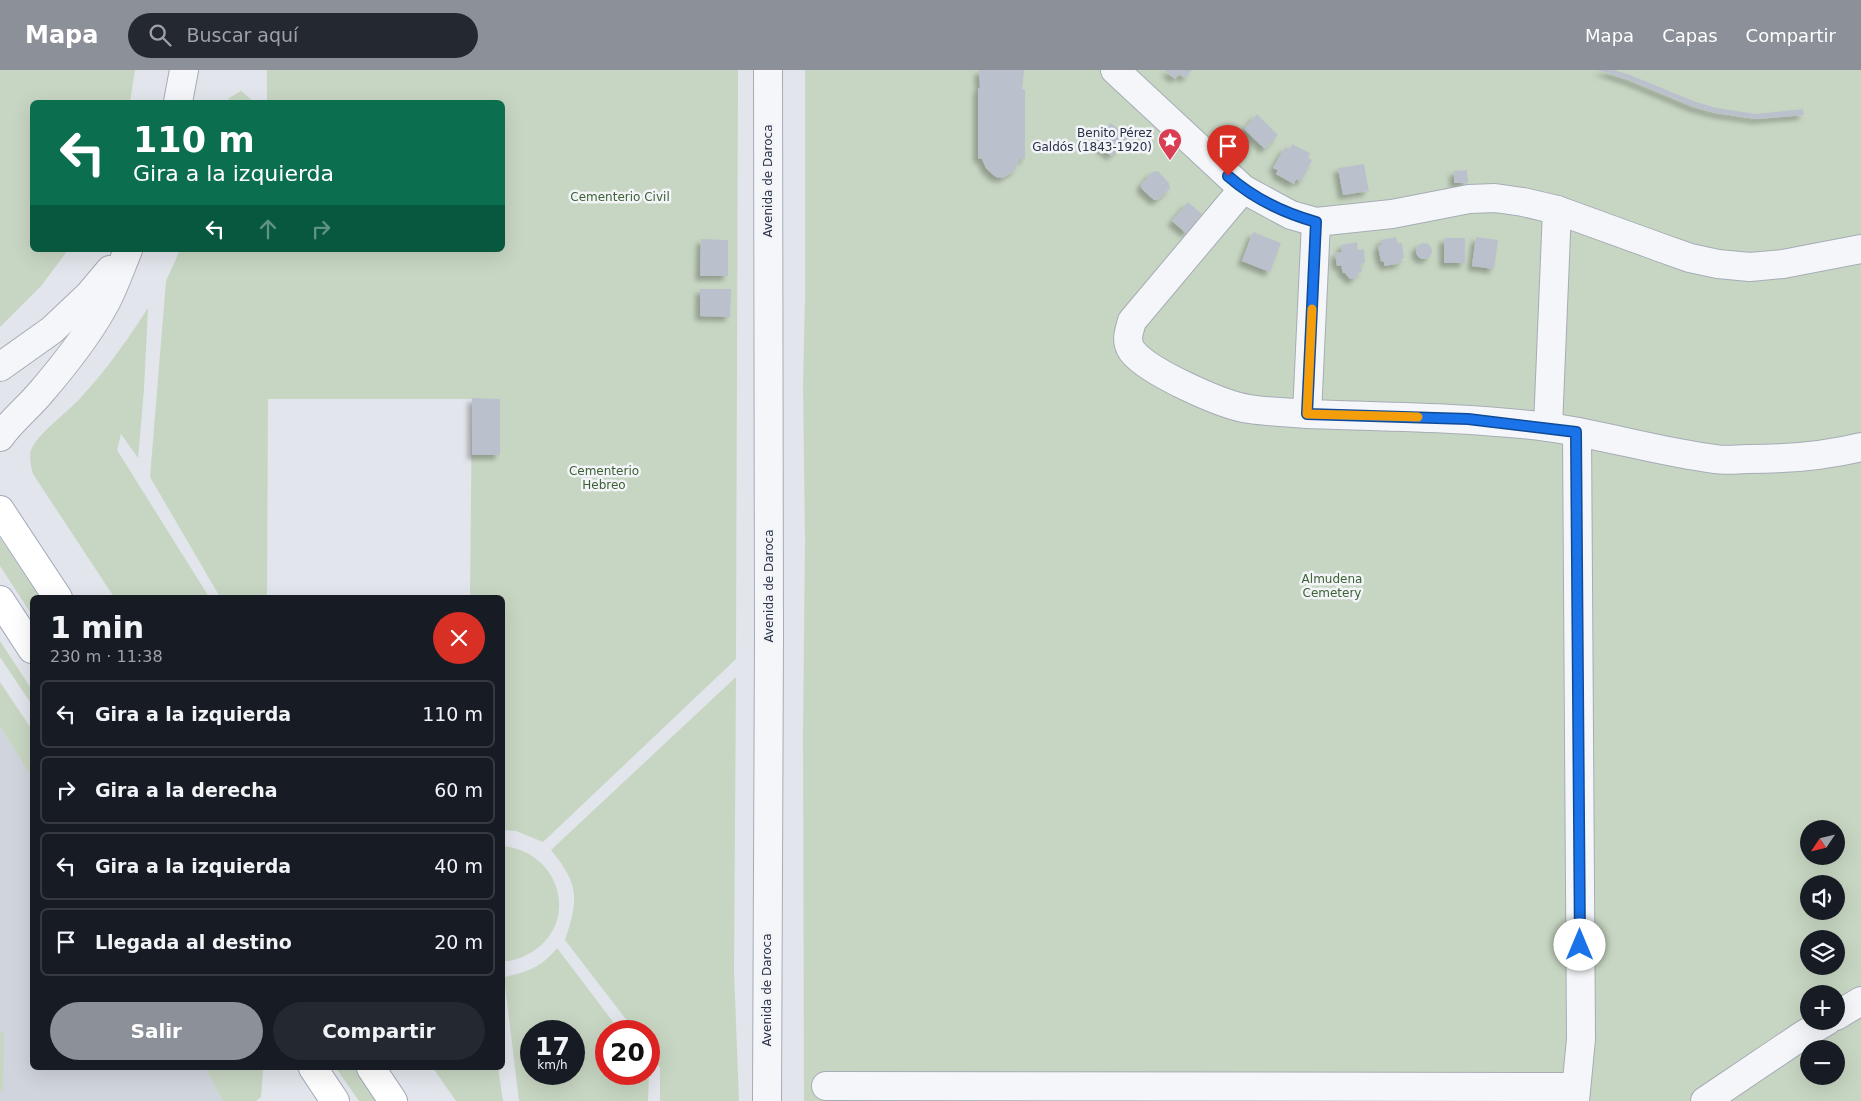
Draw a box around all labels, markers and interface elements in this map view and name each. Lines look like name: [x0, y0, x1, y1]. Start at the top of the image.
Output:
search box: [128, 13, 478, 58]
text: Mapa: [25, 21, 98, 49]
icon: search: [146, 21, 174, 49]
text: Buscar aquí: [186, 24, 298, 46]
text: Mapa: [1585, 25, 1634, 46]
text: Capas: [1662, 25, 1718, 46]
text: Compartir: [1746, 25, 1836, 46]
icon: left: [50, 120, 115, 185]
text: 110 m: [133, 120, 255, 160]
street label: Avenida de Daroca: [761, 124, 775, 238]
pin: [1207, 125, 1249, 176]
place label: Benito Pérez Galdós (1843-1920): [1032, 126, 1152, 154]
place icon: Benito Pérez Galdós (1843-1920): [1157, 127, 1183, 161]
icon: arrive: [1214, 132, 1242, 160]
text: Gira a la izquierda: [133, 161, 334, 186]
park label: Cementerio Civil: [570, 190, 670, 204]
icon: left: [201, 215, 229, 243]
icon: ahead: [254, 215, 282, 243]
icon: right: [307, 215, 335, 243]
park label: Cementerio Hebreo: [569, 464, 639, 492]
street label: Avenida de Daroca: [762, 529, 776, 643]
park label: Almudena Cemetery: [1302, 572, 1362, 600]
text: 1 min: [50, 610, 144, 645]
button: close: [433, 612, 485, 664]
text: 230 m · 11:38: [50, 647, 163, 666]
icon: left: [52, 700, 80, 728]
text: Gira a la izquierda: [95, 703, 291, 725]
text: 110 m: [422, 703, 483, 725]
icon: right: [52, 776, 80, 804]
text: Gira a la derecha: [95, 779, 278, 801]
text: 60 m: [434, 779, 483, 801]
north arrow: [1800, 820, 1845, 865]
map controls: [1800, 820, 1845, 1085]
icon: left: [52, 852, 80, 880]
text: Gira a la izquierda: [95, 855, 291, 877]
text: 40 m: [434, 855, 483, 877]
button: sound: [1800, 875, 1845, 920]
position arrow: [1553, 918, 1605, 970]
icon: arrive: [52, 928, 80, 956]
button: layers: [1800, 930, 1845, 975]
text: Llegada al destino: [95, 931, 292, 953]
text: 20 m: [434, 931, 483, 953]
street label: Avenida de Daroca: [760, 933, 774, 1047]
button: +: [1800, 985, 1845, 1030]
button: Salir: [50, 1002, 263, 1060]
button: Compartir: [273, 1002, 485, 1060]
speed limit sign: 20: [595, 1020, 660, 1085]
text: 17: [535, 1032, 570, 1061]
button: −: [1800, 1040, 1845, 1085]
text: km/h: [537, 1058, 568, 1072]

